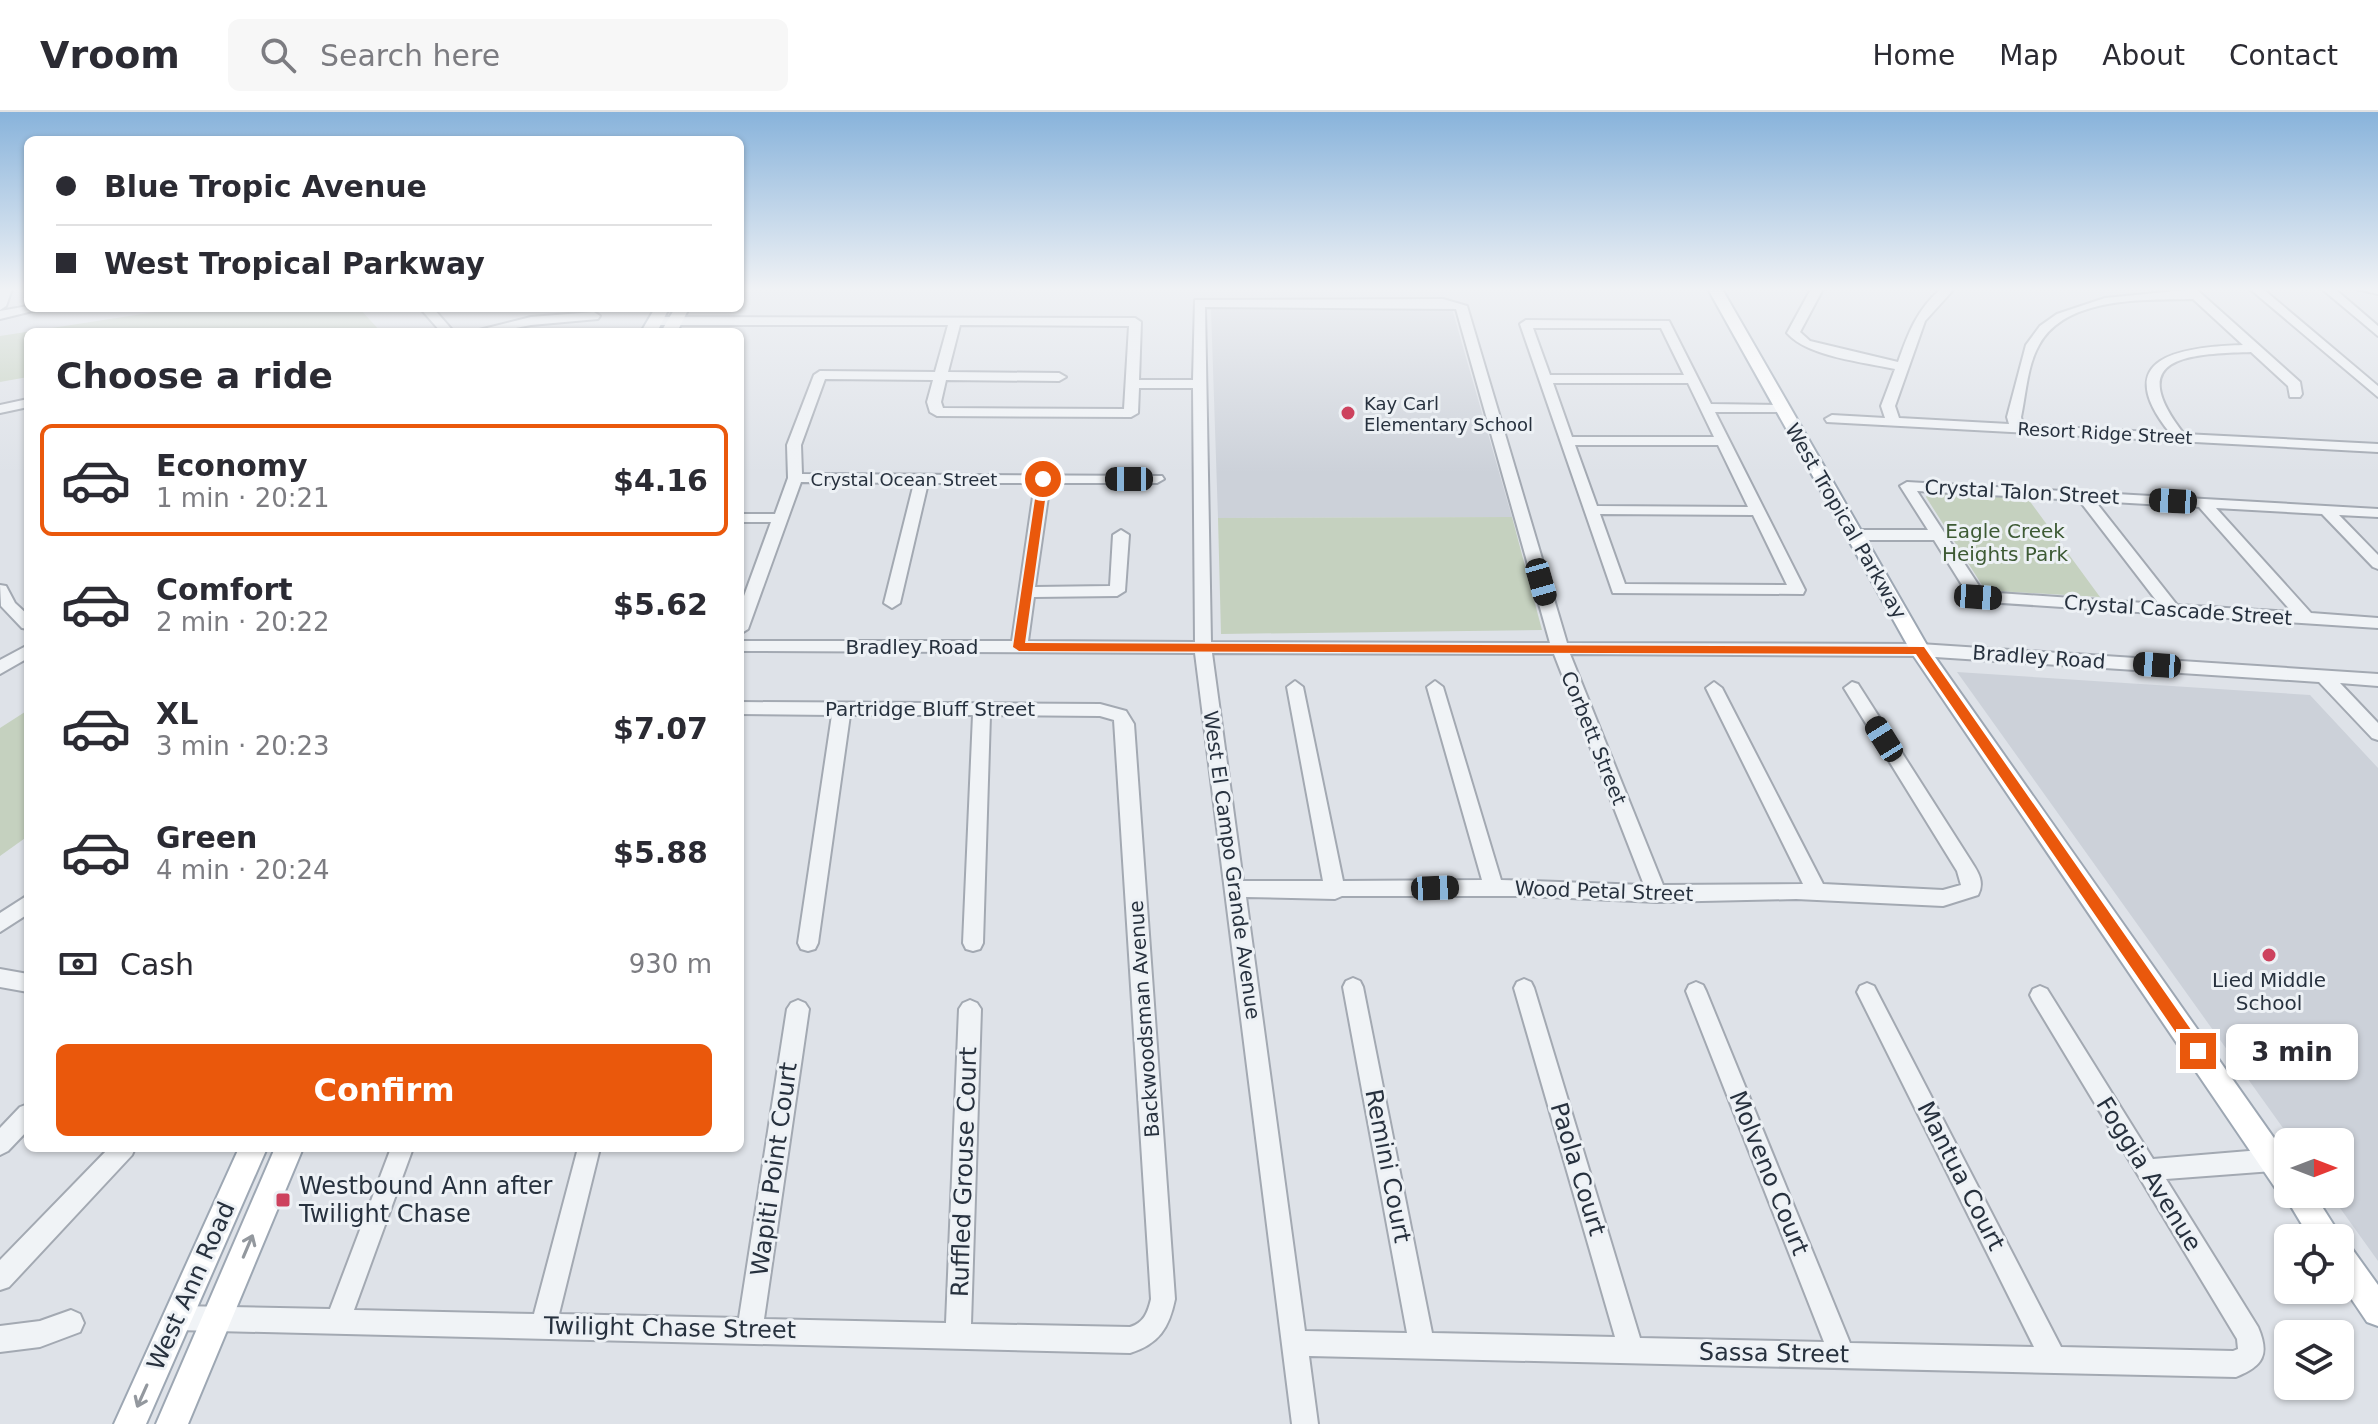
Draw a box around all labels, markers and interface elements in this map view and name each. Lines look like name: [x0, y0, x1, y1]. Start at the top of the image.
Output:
search box: [228, 19, 788, 91]
text: Vroom: [40, 33, 180, 77]
icon: search: [256, 33, 300, 77]
text: Search here: [320, 38, 500, 73]
text: Home: [1872, 39, 1955, 72]
text: Map: [1999, 39, 2058, 72]
text: About: [2102, 39, 2185, 72]
text: Contact: [2229, 39, 2338, 72]
text: Blue Tropic Avenue: [104, 169, 427, 204]
text: West Tropical Parkway: [104, 246, 485, 281]
text: Choose a ride: [56, 355, 333, 396]
place label: Kay Carl Elementary School: [1364, 393, 1533, 435]
marker: Kay Carl Elementary School: [1339, 404, 1357, 422]
street label: Resort Ridge Street: [2017, 418, 2193, 448]
street label: West Tropical Parkway: [1780, 419, 1912, 623]
icon: car: [60, 444, 132, 516]
text: Economy: [156, 448, 308, 483]
route start: [1025, 461, 1061, 497]
text: $4.16: [613, 463, 708, 498]
car: [1105, 467, 1153, 491]
street label: Crystal Ocean Street: [811, 469, 997, 490]
street label: Crystal Talon Street: [1924, 475, 2120, 509]
text: 1 min · 20:21: [156, 483, 330, 513]
car: [2148, 488, 2198, 514]
park label: Eagle Creek Heights Park: [1942, 519, 2068, 566]
car: [1523, 556, 1559, 608]
icon: car: [60, 568, 132, 640]
text: Comfort: [156, 572, 293, 607]
car: [1953, 583, 2003, 611]
text: $5.62: [613, 587, 708, 622]
street label: Crystal Cascade Street: [2063, 590, 2293, 630]
text: 2 min · 20:22: [156, 607, 330, 637]
street label: Bradley Road: [845, 635, 979, 659]
street label: Bradley Road: [1972, 640, 2106, 674]
car: [2132, 651, 2182, 679]
street label: Corbett Street: [1556, 668, 1632, 809]
icon: car: [60, 692, 132, 764]
text: XL: [156, 696, 198, 731]
street label: Partridge Bluff Street: [825, 697, 1035, 721]
street label: West El Campo Grande Avenue: [1198, 709, 1266, 1021]
text: $7.07: [613, 711, 708, 746]
car: [1861, 712, 1907, 766]
text: 3 min · 20:23: [156, 731, 330, 761]
icon: car: [60, 816, 132, 888]
text: Green: [156, 820, 257, 855]
text: $5.88: [613, 835, 708, 870]
text: 4 min · 20:24: [156, 855, 330, 885]
car: [1411, 875, 1459, 901]
street label: Wood Petal Street: [1514, 876, 1694, 906]
street label: Backwoodsman Avenue: [1124, 900, 1164, 1138]
icon: cash: [56, 942, 100, 986]
marker: Lied Middle School: [2260, 946, 2278, 964]
text: Cash: [120, 947, 194, 982]
text: 930 m: [629, 949, 712, 979]
place label: Lied Middle School: [2212, 968, 2326, 1015]
callout: 3 min: [2226, 1023, 2358, 1079]
route end: [2180, 1033, 2216, 1069]
text: 3 min: [2251, 1037, 2333, 1067]
button: Confirm: [56, 1044, 712, 1136]
street label: Ruffled Grouse Court: [946, 1046, 982, 1298]
street label: Wapiti Point Court: [745, 1060, 803, 1278]
street label: Remini Court: [1359, 1087, 1417, 1245]
street label: Molveno Court: [1723, 1087, 1815, 1259]
street label: Foggia Avenue: [2090, 1092, 2208, 1256]
street label: Mantua Court: [1911, 1097, 2011, 1255]
street label: Paola Court: [1544, 1099, 1612, 1239]
north arrow: [2274, 1128, 2354, 1208]
map controls: [2274, 1128, 2354, 1400]
place label: Westbound Ann after Twilight Chase: [298, 1172, 553, 1228]
marker: Westbound Ann after Twilight Chase: [274, 1191, 292, 1209]
street label: West Ann Road: [141, 1197, 241, 1375]
button: locate: [2274, 1224, 2354, 1304]
one-way arrow: [241, 1234, 256, 1259]
street label: Twilight Chase Street: [543, 1312, 796, 1344]
button: layers: [2274, 1320, 2354, 1400]
street label: Sassa Street: [1699, 1338, 1849, 1368]
one-way arrow: [134, 1384, 149, 1408]

